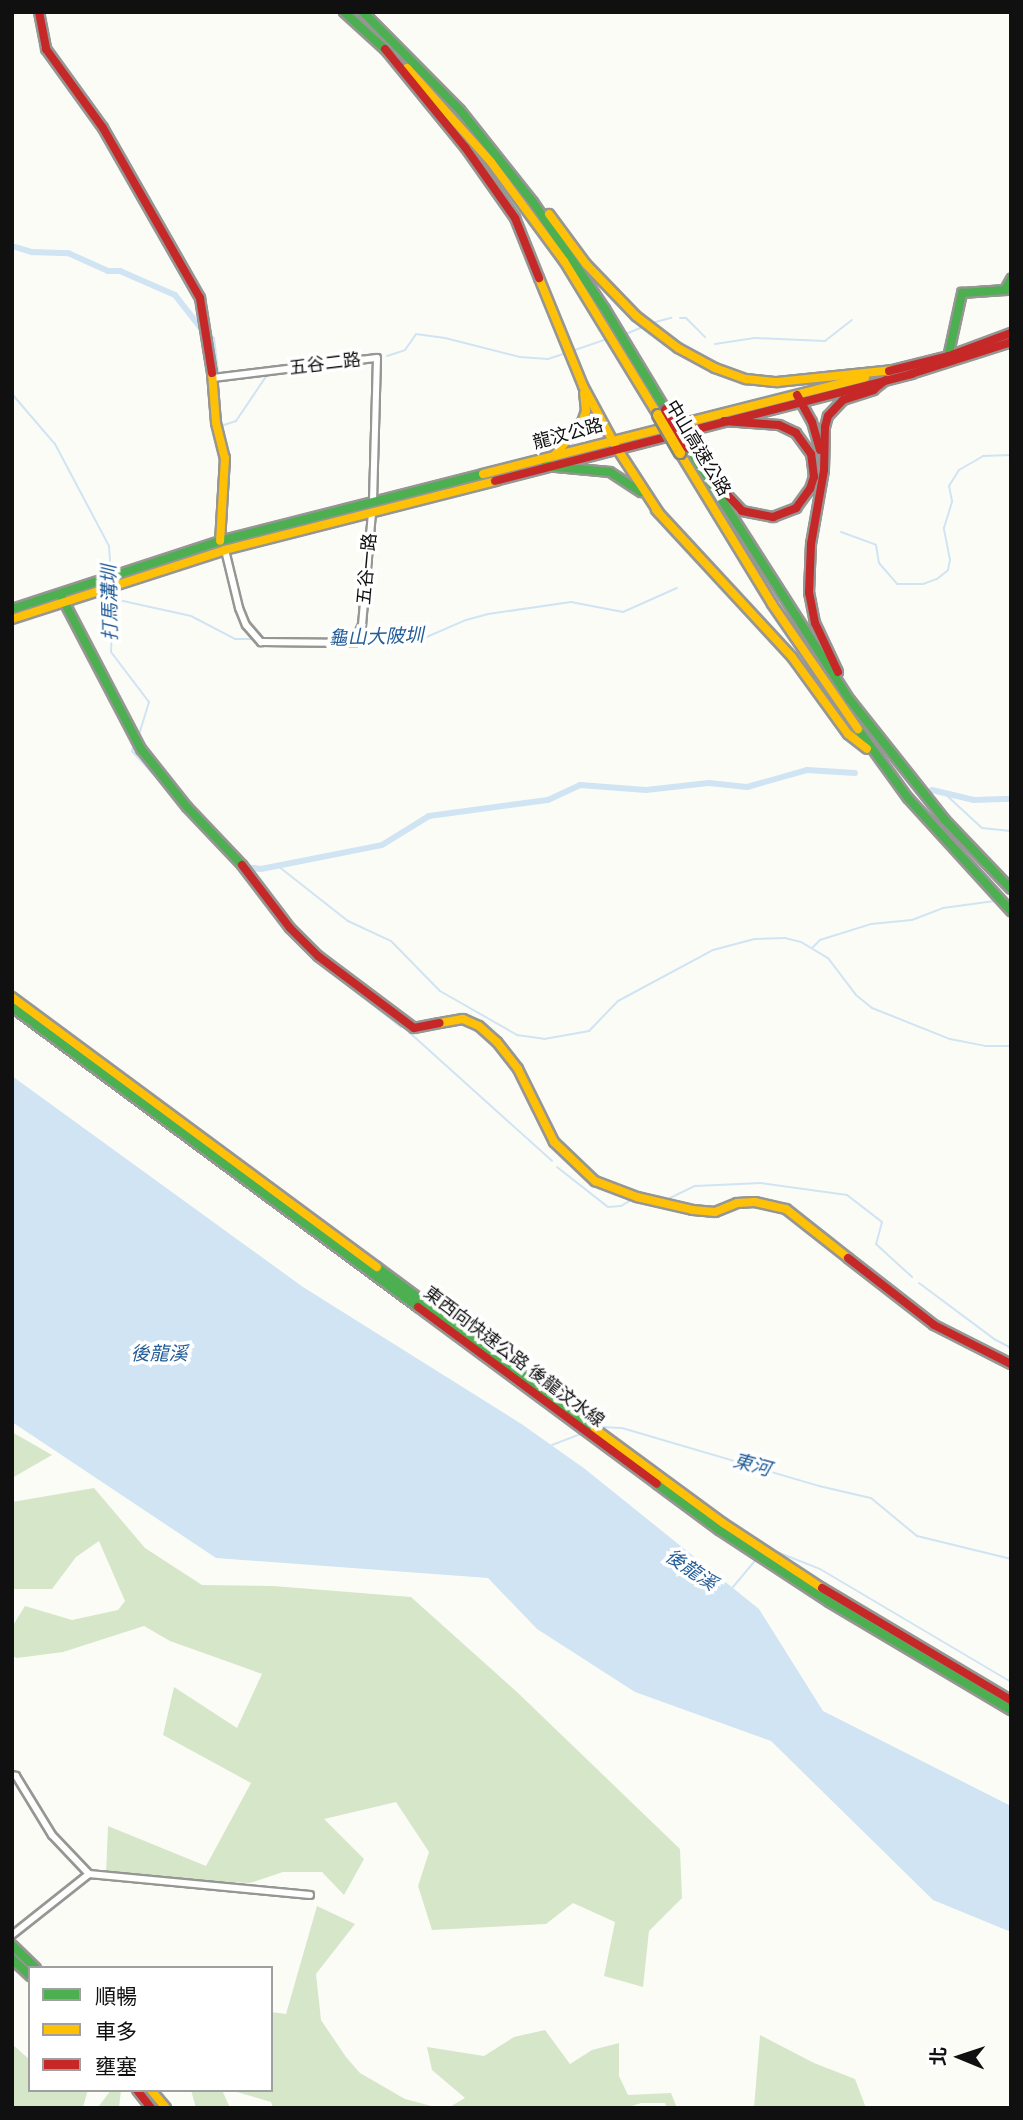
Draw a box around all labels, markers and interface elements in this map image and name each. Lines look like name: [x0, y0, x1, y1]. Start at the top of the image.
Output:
street label: 五谷二路: [288, 349, 362, 379]
street label: 中山高速公路: [661, 396, 735, 500]
street label: 龍汶公路: [530, 414, 606, 454]
street label: 五谷一路: [353, 532, 381, 606]
water label: 打馬溝圳: [98, 565, 122, 641]
water label: 龜山大陂圳: [328, 624, 424, 650]
street label: 東西向快速公路 後龍汶水線: [419, 1282, 609, 1432]
water label: 後龍溪: [131, 1343, 187, 1365]
water label: 東河: [731, 1449, 773, 1481]
water label: 後龍溪: [661, 1545, 721, 1595]
legend: [28, 1966, 273, 2092]
text: 順暢: [95, 1985, 137, 2009]
text: 車多: [95, 2020, 137, 2044]
north arrow: [925, 2022, 995, 2092]
text: 北: [928, 2046, 949, 2066]
text: 壅塞: [95, 2055, 137, 2079]

